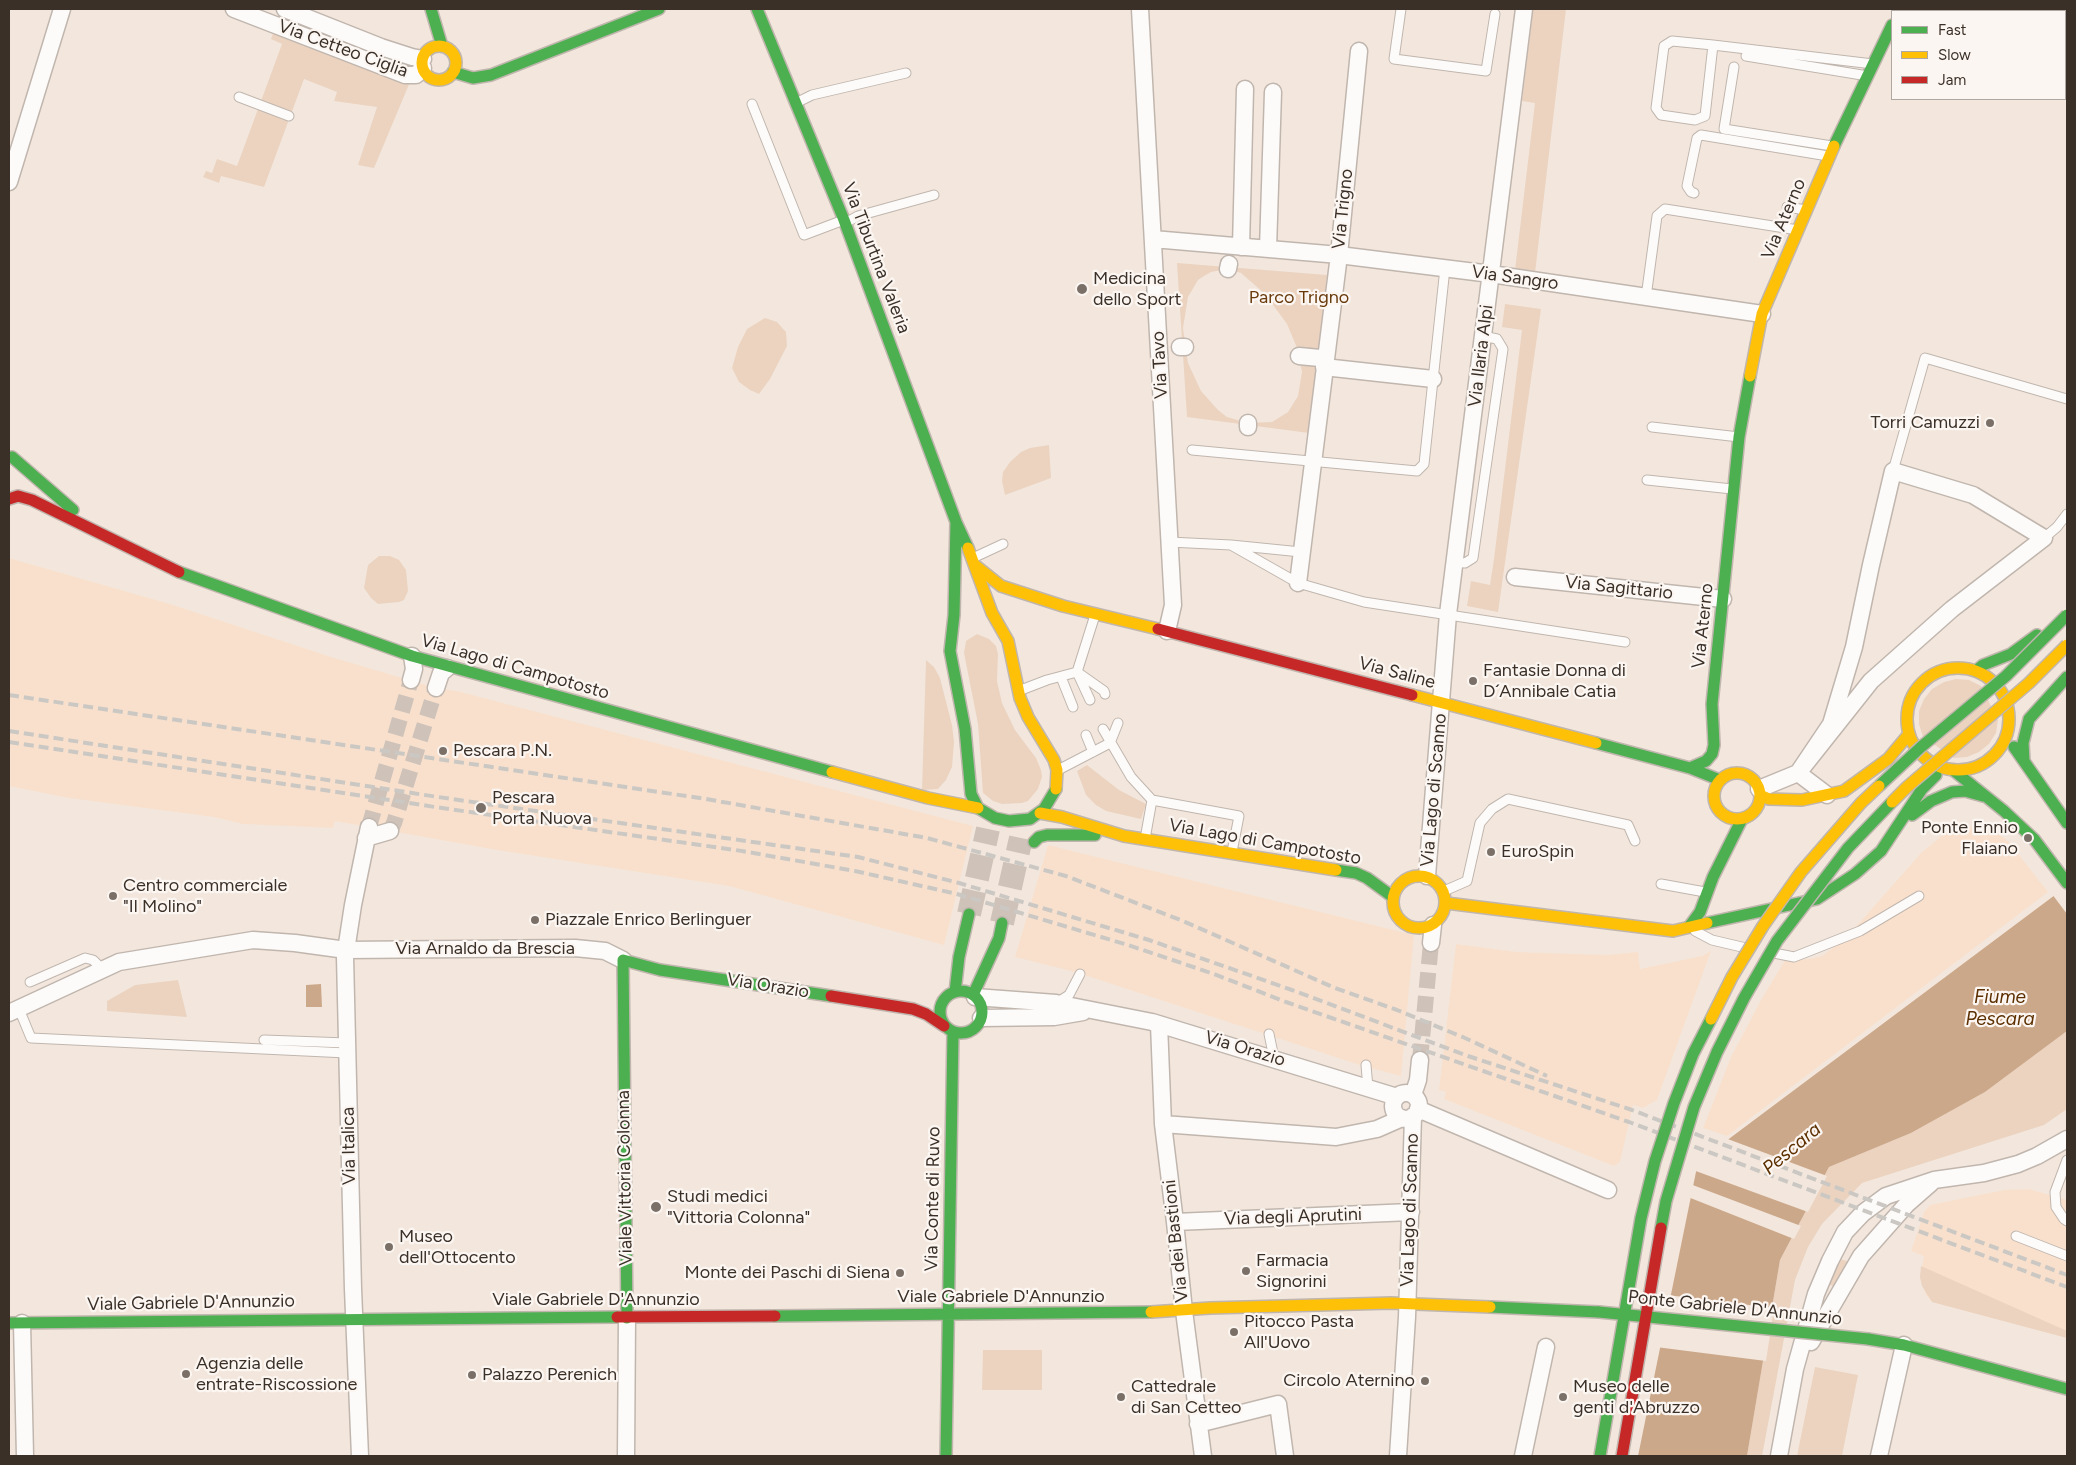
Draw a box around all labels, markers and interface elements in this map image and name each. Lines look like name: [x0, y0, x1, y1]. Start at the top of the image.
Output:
legend: [1891, 10, 2066, 100]
street label: Via Cetteo Ciglia: [275, 16, 411, 82]
text: Fast: [1938, 21, 1966, 39]
text: Slow: [1938, 46, 1971, 64]
text: Jam: [1938, 71, 1966, 89]
street label: Via Trigno: [1328, 168, 1358, 250]
street label: Via Aterno: [1757, 175, 1811, 263]
street label: Via Tiburtina Valeria: [837, 180, 915, 336]
street label: Via Sangro: [1470, 261, 1560, 295]
place label: Medicina dello Sport: [1093, 268, 1181, 310]
marker: Medicina dello Sport: [1075, 282, 1089, 296]
park label: Parco Trigno: [1249, 287, 1349, 309]
street label: Via Ilaria Alpi: [1464, 303, 1498, 409]
street label: Via Tavo: [1147, 331, 1173, 399]
place label: Torri Camuzzi: [1871, 412, 1980, 434]
marker: Torri Camuzzi: [1984, 417, 1996, 429]
street label: Via Sagittario: [1564, 572, 1674, 604]
street label: Via Aterno: [1688, 582, 1718, 670]
street label: Via Lago di Campotosto: [418, 630, 612, 704]
street label: Via Saline: [1356, 652, 1438, 694]
place label: Fantasie Donna di D´Annibale Catia: [1483, 660, 1626, 702]
marker: Fantasie Donna di D´Annibale Catia: [1467, 675, 1479, 687]
street label: Via Lago di Scanno: [1417, 712, 1451, 868]
place label: Pescara P.N.: [453, 740, 552, 762]
marker: Pescara P.N.: [437, 745, 449, 757]
place label: Pescara Porta Nuova: [492, 787, 592, 830]
marker: Pescara Porta Nuova: [474, 801, 488, 815]
street label: Via Lago di Campotosto: [1167, 814, 1363, 870]
place label: Ponte Ennio Flaiano: [1921, 817, 2018, 860]
marker: Ponte Ennio Flaiano: [2022, 832, 2034, 844]
place label: EuroSpin: [1501, 841, 1574, 863]
marker: EuroSpin: [1485, 846, 1497, 858]
place label: Centro commerciale "Il Molino": [123, 875, 287, 918]
marker: Centro commerciale "Il Molino": [107, 890, 119, 902]
place label: Piazzale Enrico Berlinguer: [545, 909, 751, 931]
marker: Piazzale Enrico Berlinguer: [529, 914, 541, 926]
street label: Via Arnaldo da Brescia: [395, 938, 575, 960]
street label: Via Orazio: [725, 969, 811, 1003]
water label: Fiume Pescara: [1965, 986, 2035, 1030]
street label: Via Orazio: [1202, 1027, 1288, 1071]
street label: Viale Vittoria Colonna: [613, 1090, 637, 1266]
street label: Via Italica: [338, 1107, 360, 1185]
water label: Pescara: [1758, 1118, 1826, 1180]
street label: Via Conte di Ruvo: [921, 1126, 945, 1272]
street label: Via Lago di Scanno: [1397, 1133, 1423, 1287]
street label: Via dei Bastioni: [1159, 1178, 1193, 1304]
place label: Studi medici "Vittoria Colonna": [667, 1186, 810, 1228]
marker: Studi medici "Vittoria Colonna": [649, 1200, 663, 1214]
street label: Via degli Aprutini: [1224, 1204, 1362, 1230]
place label: Museo dell'Ottocento: [399, 1226, 516, 1268]
marker: Museo dell'Ottocento: [383, 1241, 395, 1253]
place label: Farmacia Signorini: [1256, 1250, 1329, 1292]
place label: Monte dei Paschi di Siena: [685, 1262, 890, 1284]
marker: Farmacia Signorini: [1240, 1265, 1252, 1277]
marker: Monte dei Paschi di Siena: [894, 1267, 906, 1279]
street label: Viale Gabriele D'Annunzio: [897, 1286, 1105, 1308]
street label: Ponte Gabriele D'Annunzio: [1627, 1286, 1843, 1330]
street label: Viale Gabriele D'Annunzio: [492, 1289, 700, 1311]
street label: Viale Gabriele D'Annunzio: [87, 1290, 295, 1316]
place label: Pitocco Pasta All'Uovo: [1244, 1311, 1354, 1354]
marker: Pitocco Pasta All'Uovo: [1228, 1326, 1240, 1338]
place label: Agenzia delle entrate-Riscossione: [196, 1353, 357, 1396]
place label: Palazzo Perenich: [482, 1364, 617, 1386]
marker: Agenzia delle entrate-Riscossione: [180, 1368, 192, 1380]
marker: Palazzo Perenich: [466, 1369, 478, 1381]
place label: Circolo Aternino: [1283, 1370, 1415, 1392]
marker: Circolo Aternino: [1419, 1375, 1431, 1387]
place label: Cattedrale di San Cetteo: [1131, 1376, 1242, 1418]
place label: Museo delle genti d'Abruzzo: [1573, 1376, 1700, 1418]
marker: Cattedrale di San Cetteo: [1115, 1391, 1127, 1403]
marker: Museo delle genti d'Abruzzo: [1557, 1391, 1569, 1403]

